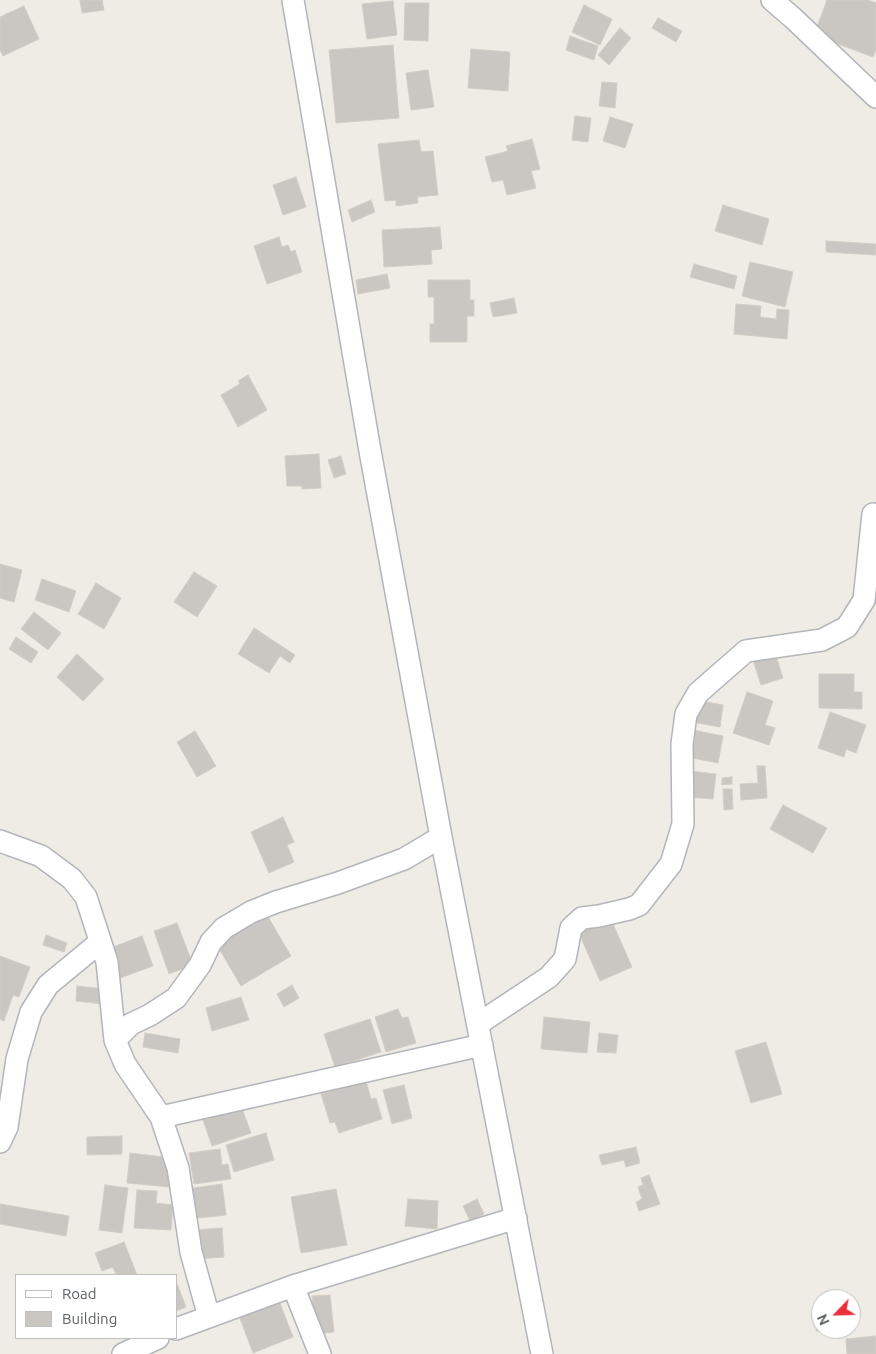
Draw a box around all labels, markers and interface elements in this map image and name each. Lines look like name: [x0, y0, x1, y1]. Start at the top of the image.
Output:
legend: [15, 1274, 178, 1339]
text: Road: [62, 1285, 97, 1302]
north arrow: [811, 1289, 861, 1339]
text: Building: [62, 1310, 117, 1327]
text: N: [814, 1312, 833, 1328]

